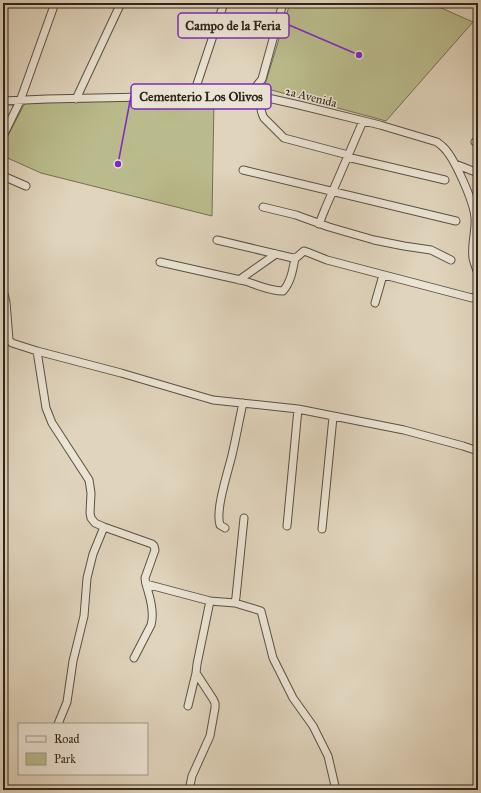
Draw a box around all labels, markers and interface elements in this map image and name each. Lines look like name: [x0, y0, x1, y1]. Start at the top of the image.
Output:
callout: Campo de la Feria: [178, 13, 289, 38]
text: Campo de la Feria: [185, 18, 281, 34]
callout: Cementerio Los Olivos: [131, 84, 271, 109]
street label: 2a Avenida: [284, 84, 339, 110]
text: Cementerio Los Olivos: [139, 89, 263, 105]
legend: [18, 723, 148, 775]
text: Road: [54, 732, 80, 746]
text: Park: [54, 752, 76, 766]

